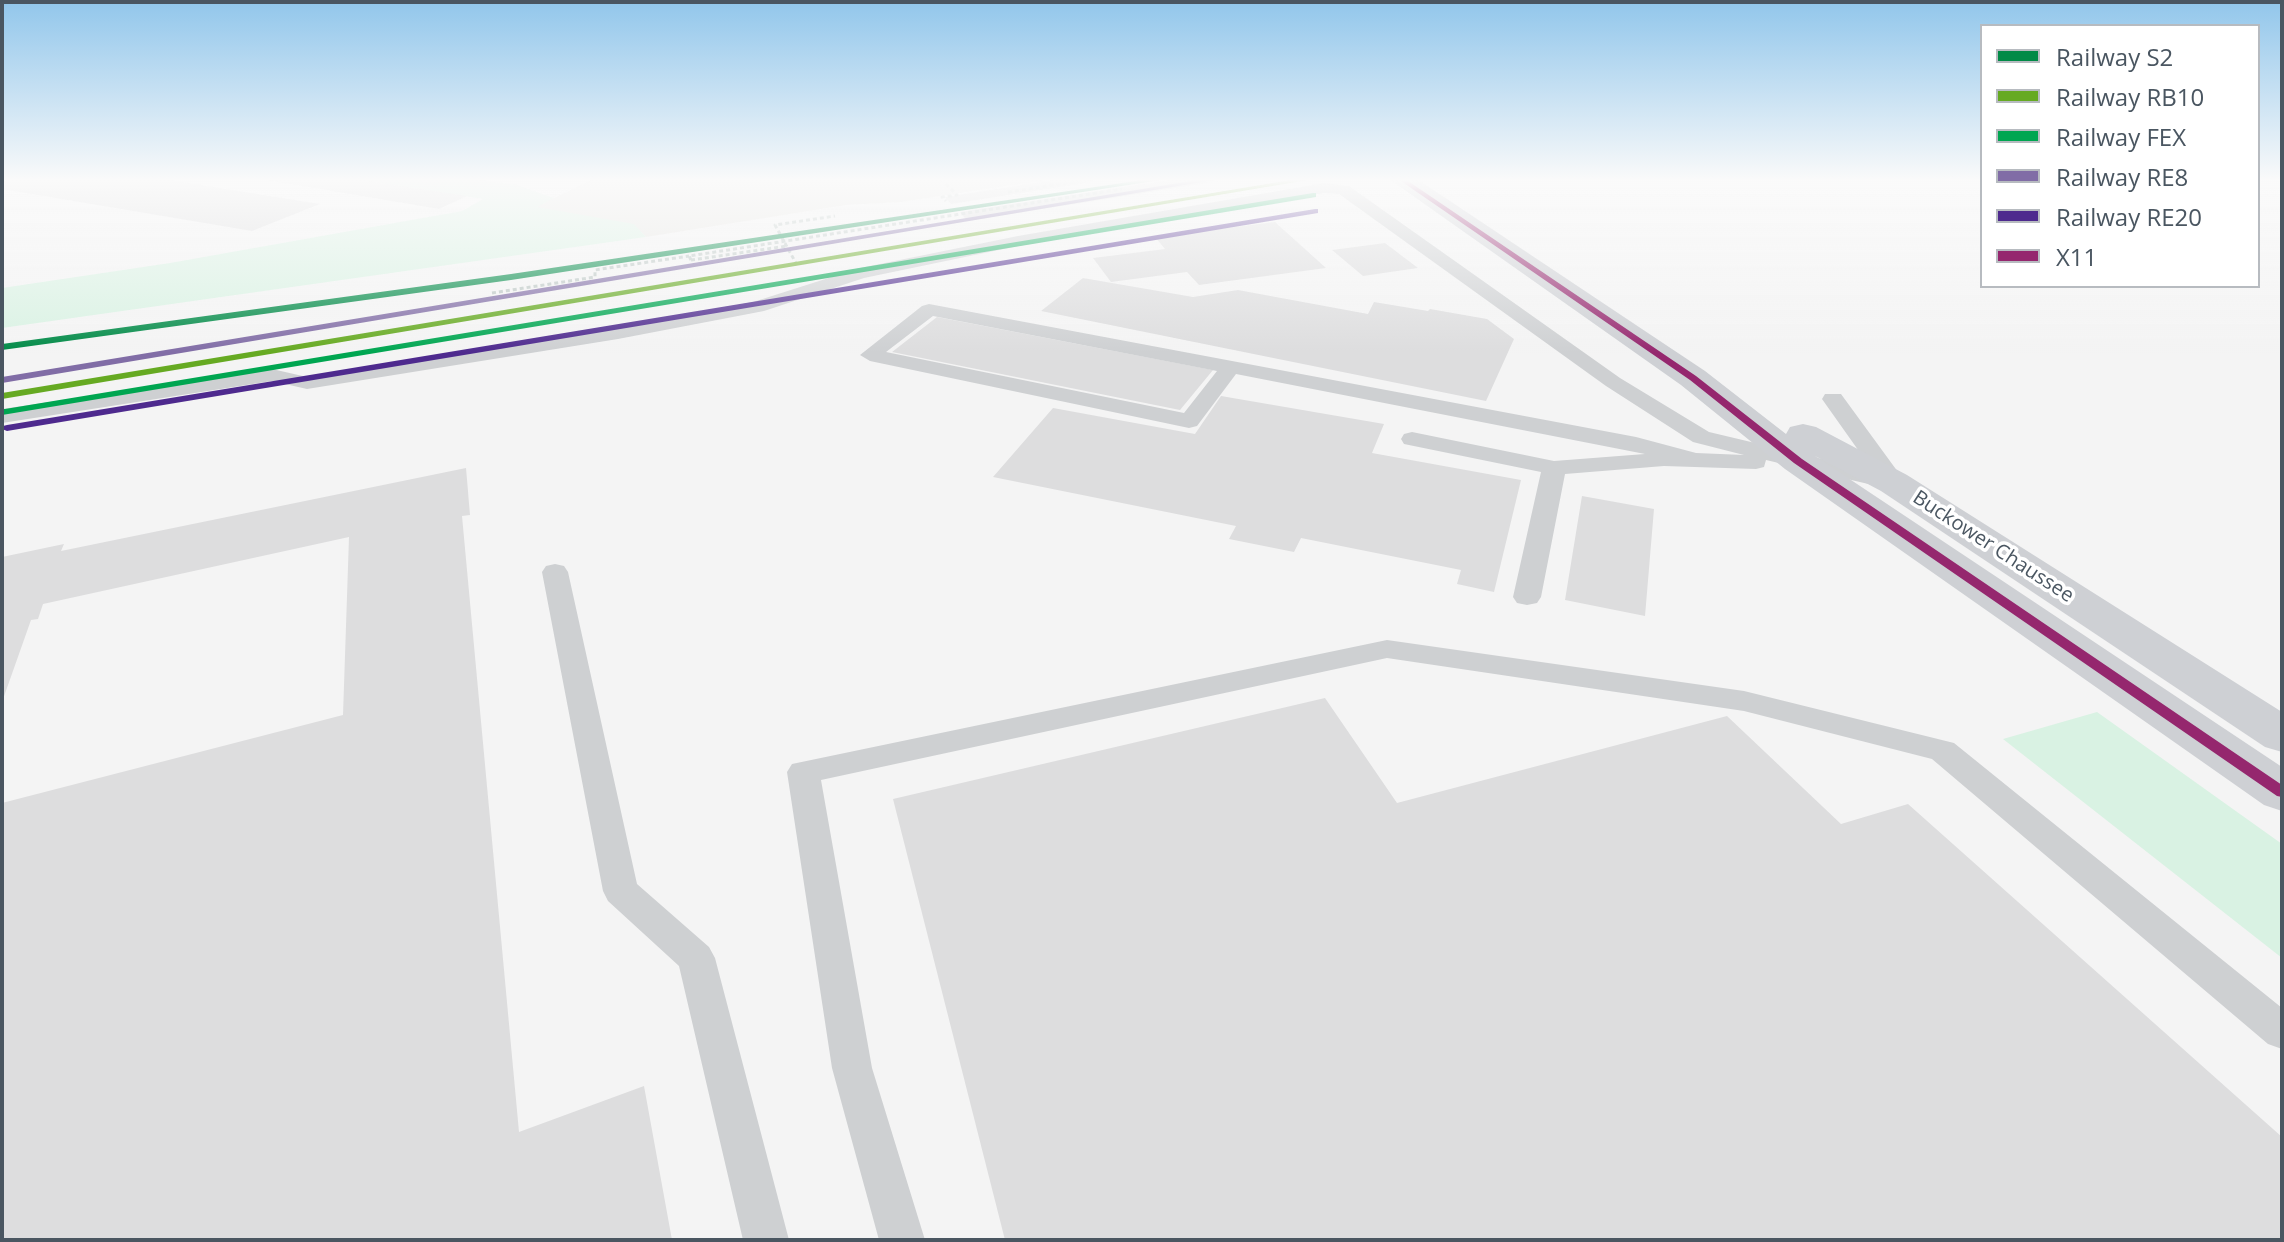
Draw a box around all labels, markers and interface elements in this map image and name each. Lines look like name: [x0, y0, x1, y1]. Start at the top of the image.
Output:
legend: [1980, 24, 2260, 288]
text: Railway S2: [2056, 40, 2173, 73]
text: Railway RB10: [2056, 80, 2204, 113]
text: Railway FEX: [2056, 120, 2186, 153]
text: Railway RE8: [2056, 160, 2188, 193]
text: Railway RE20: [2056, 200, 2202, 233]
text: X11: [2056, 240, 2097, 273]
street label: Buckower Chaussee: [1908, 486, 2078, 608]

